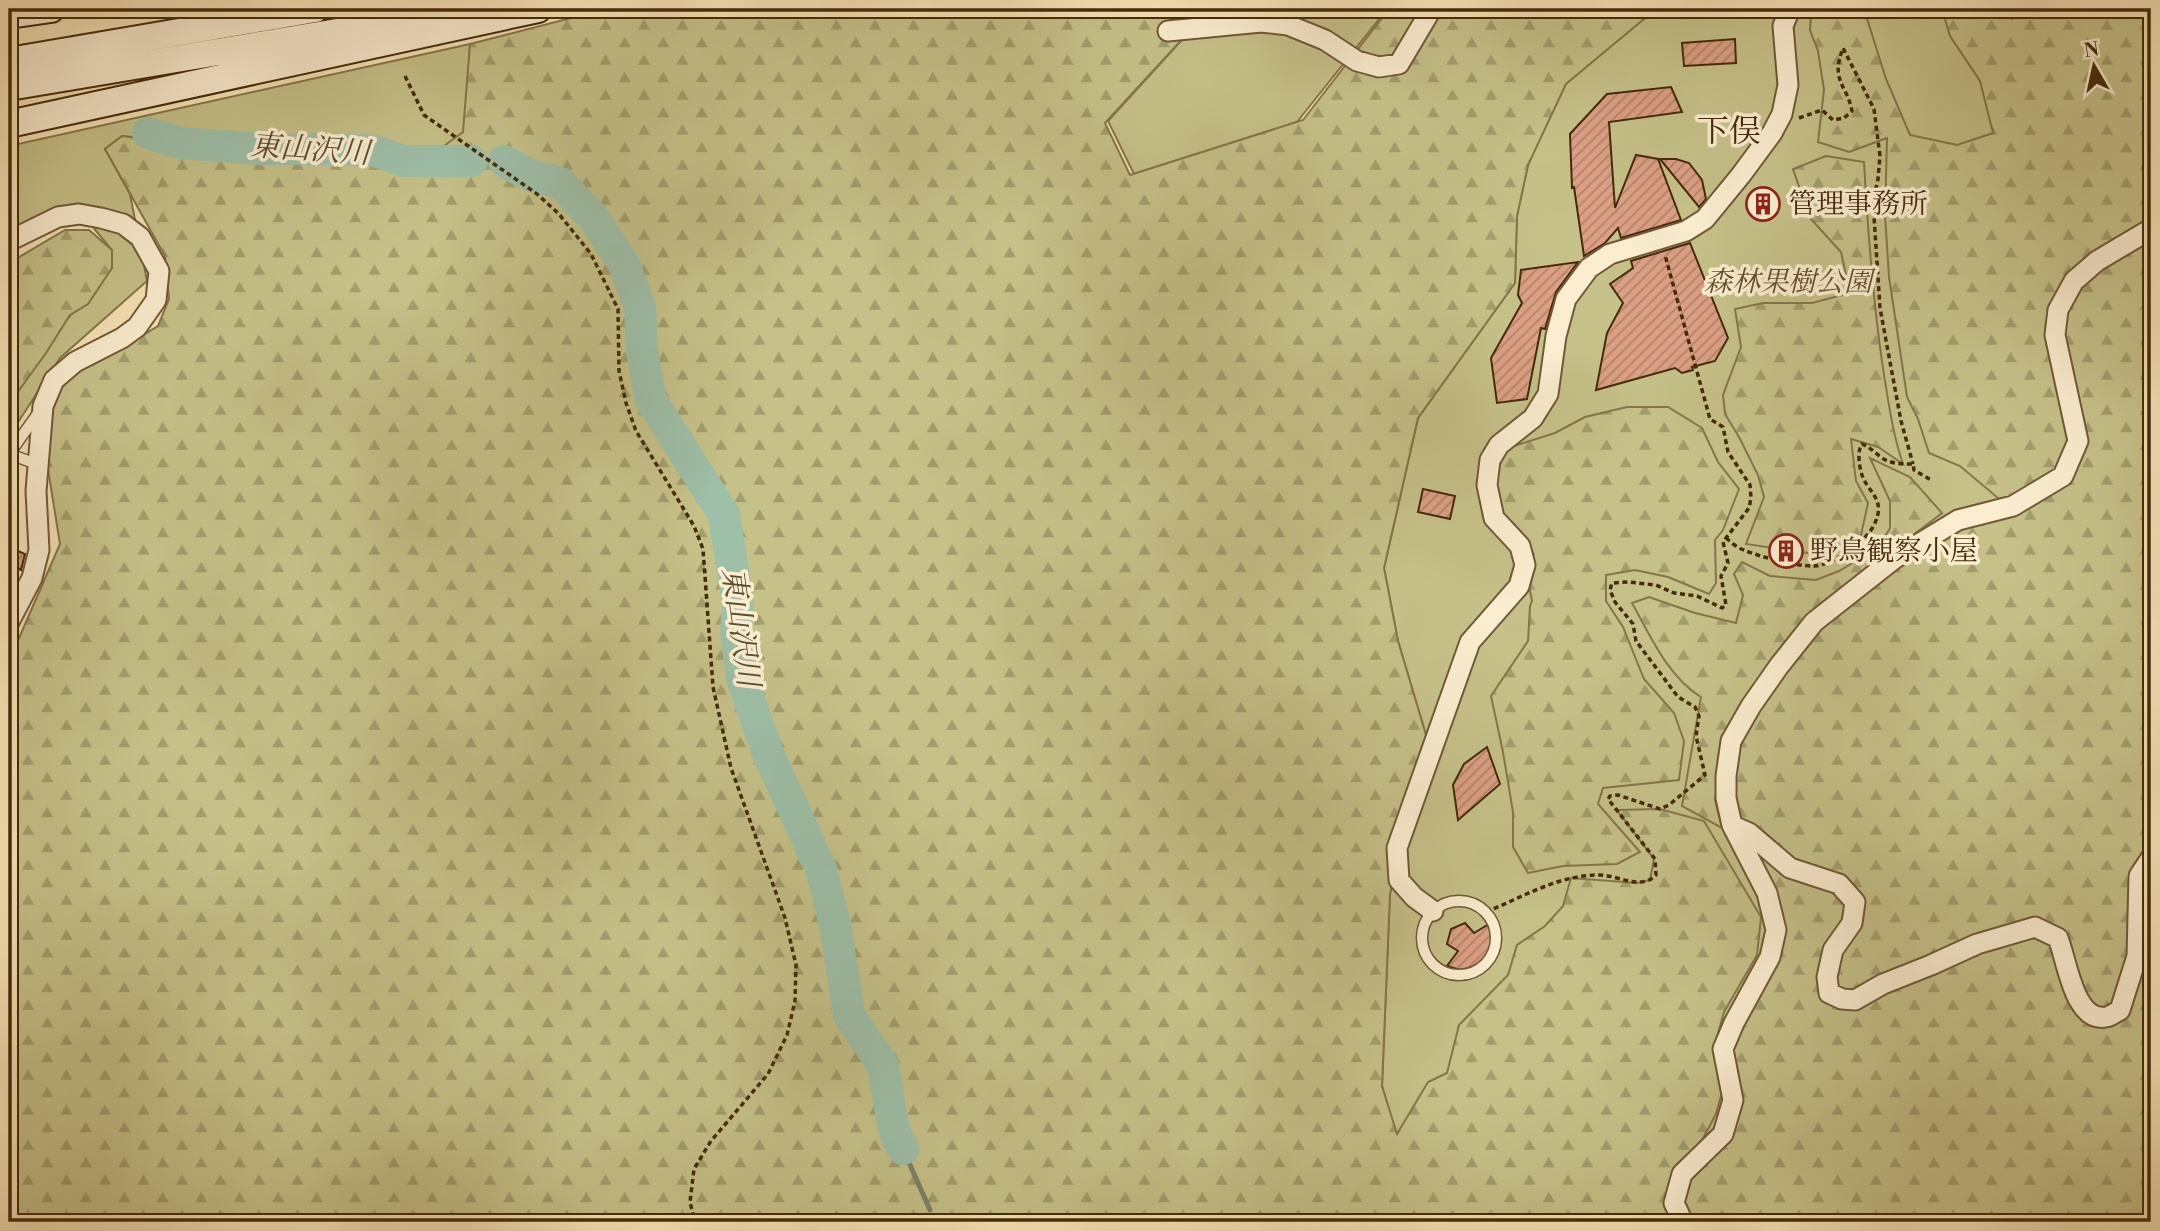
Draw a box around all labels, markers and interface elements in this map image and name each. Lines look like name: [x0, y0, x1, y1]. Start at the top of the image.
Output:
north arrow: [2058, 32, 2128, 102]
text: N: [2082, 37, 2101, 63]
district label: 下俣: [1697, 112, 1761, 152]
water label: 東山沢川: [249, 127, 374, 173]
building icon: 管理事務所: [1744, 185, 1782, 223]
place label: 管理事務所: [1788, 187, 1928, 222]
park label: 森林果樹公園: [1704, 265, 1876, 300]
building icon: 野鳥観察小屋: [1767, 532, 1805, 570]
place label: 野鳥観察小屋: [1810, 534, 1978, 569]
water label: 東山沢川: [713, 565, 768, 692]

